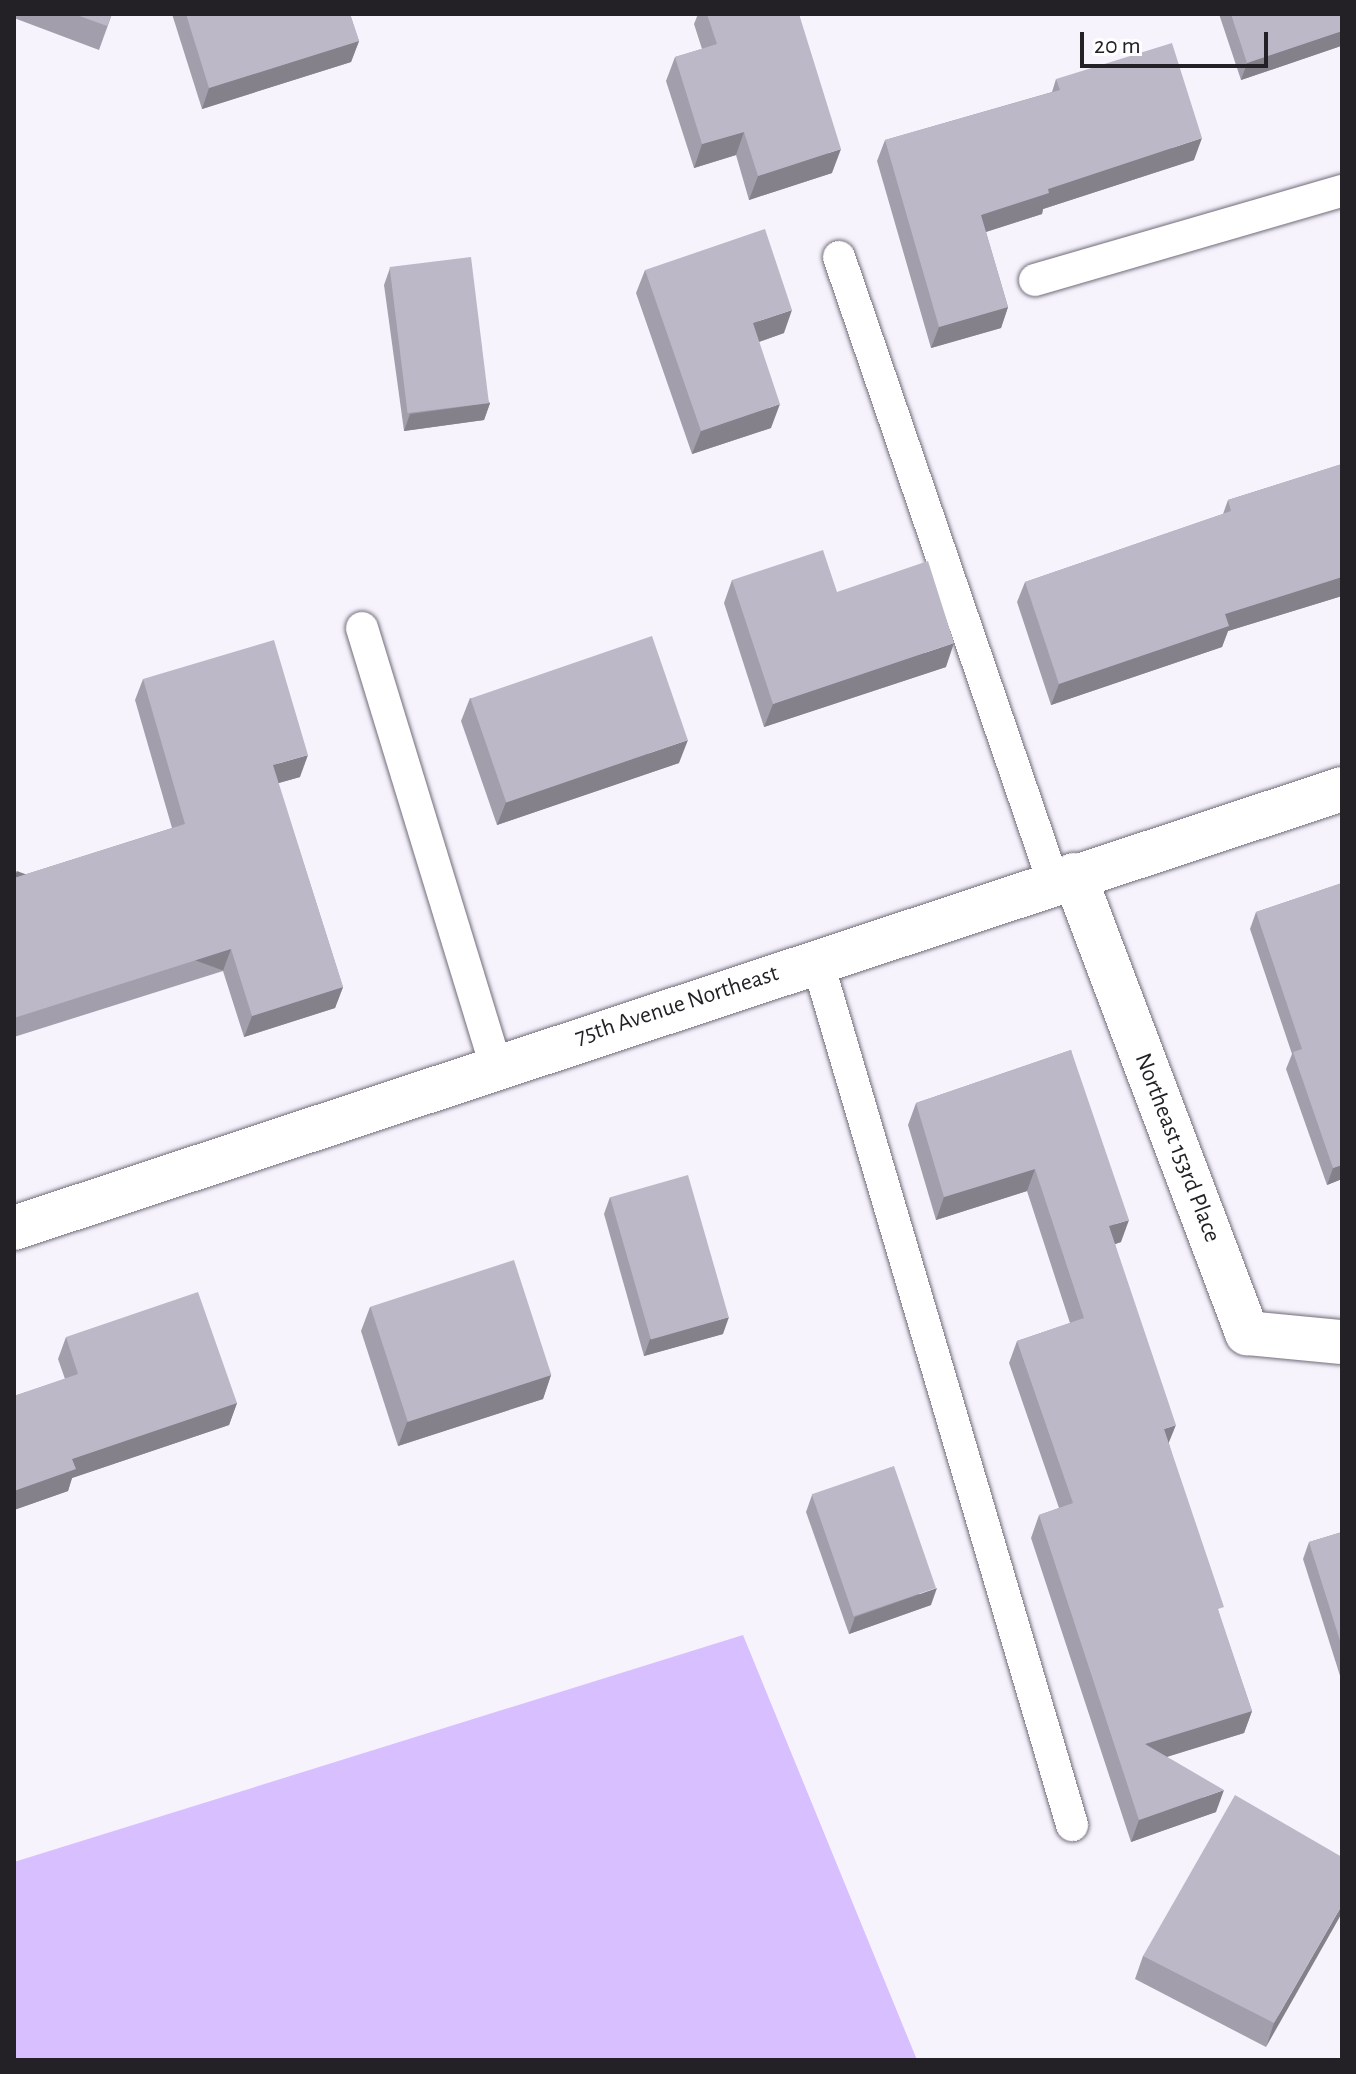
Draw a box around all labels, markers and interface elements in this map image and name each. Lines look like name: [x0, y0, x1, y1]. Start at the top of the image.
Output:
scale bar: [1084, 16, 1272, 66]
text: 20 m: [1094, 34, 1141, 58]
street label: 75th Avenue Northeast: [572, 960, 782, 1052]
street label: Northeast 153rd Place: [1128, 1049, 1226, 1247]

